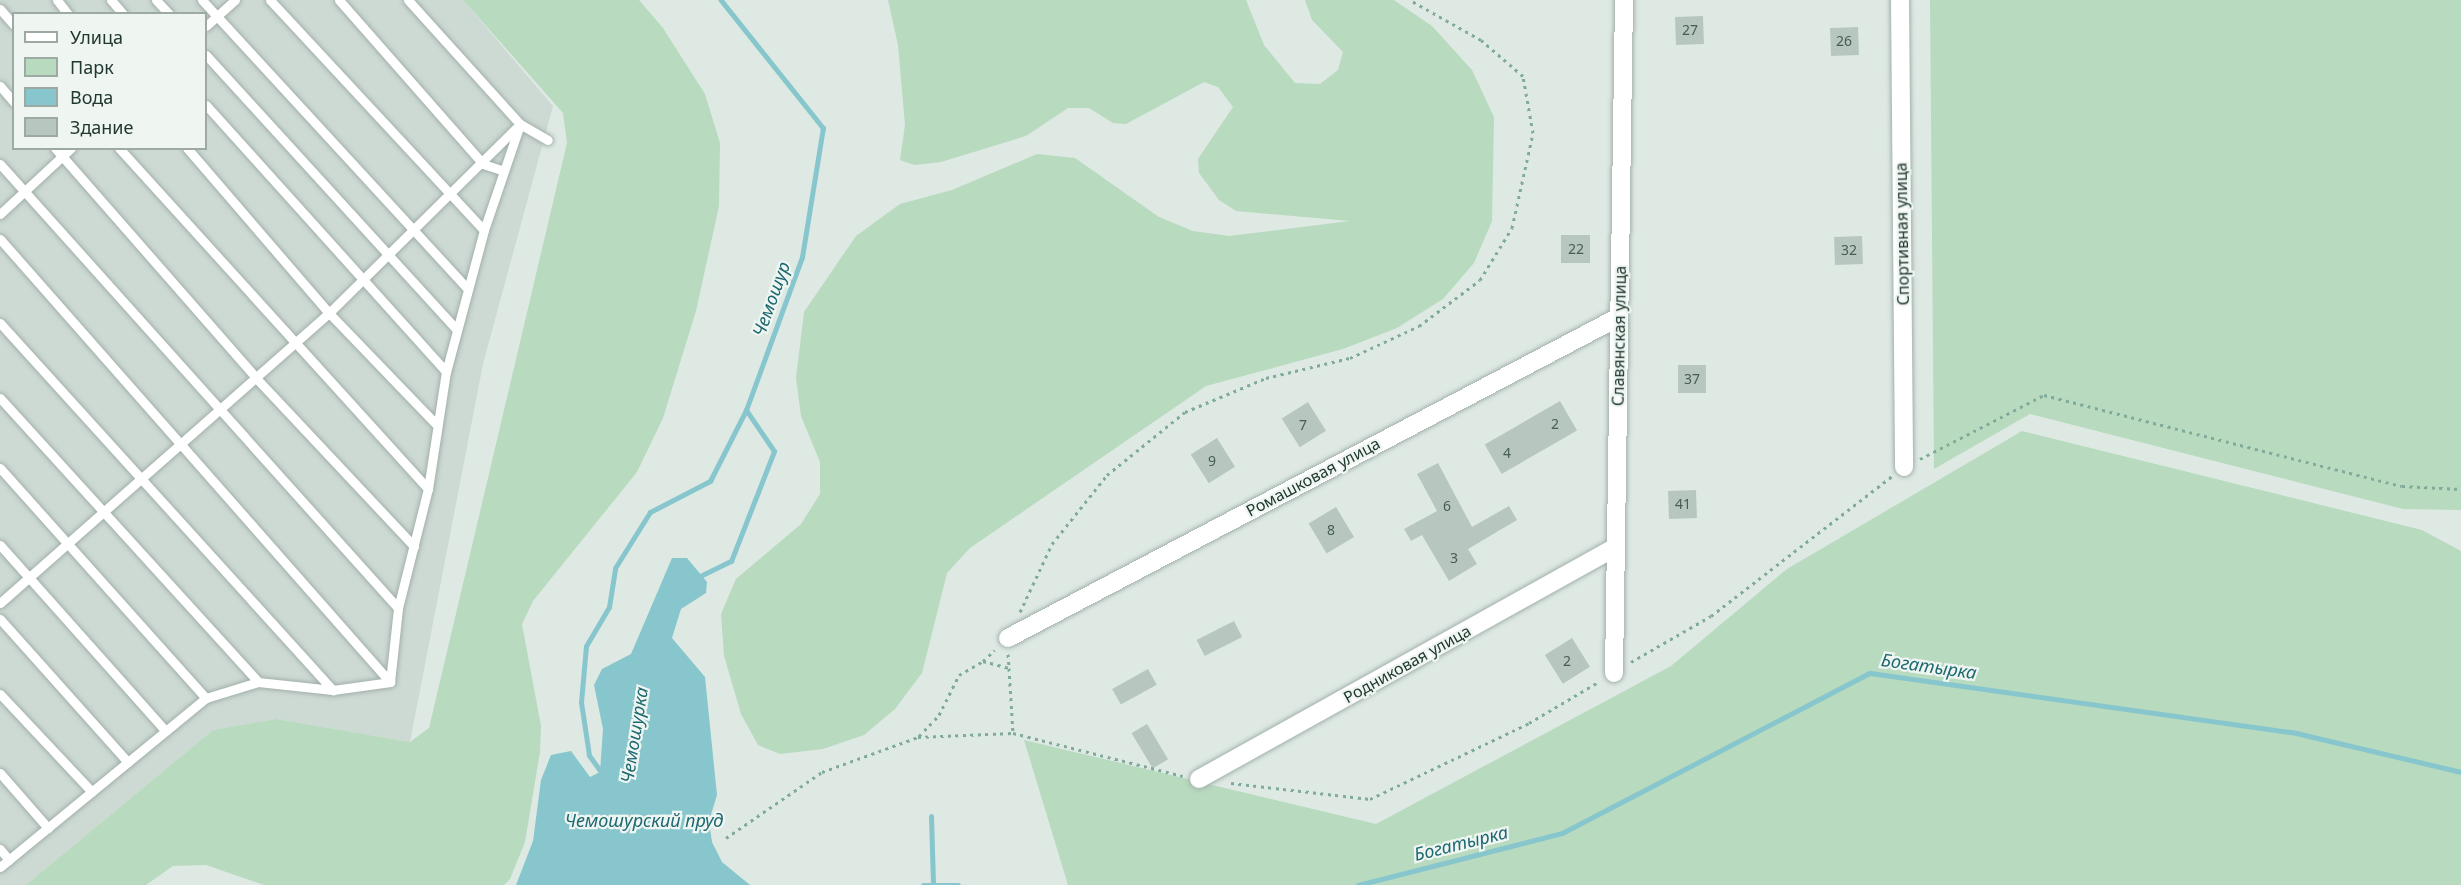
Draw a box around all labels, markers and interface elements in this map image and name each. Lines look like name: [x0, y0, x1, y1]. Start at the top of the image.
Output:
legend: [12, 12, 207, 150]
house number: 27: [1682, 22, 1698, 38]
text: Улица: [70, 25, 123, 49]
house number: 26: [1836, 33, 1852, 49]
text: Парк: [70, 55, 114, 79]
text: Вода: [70, 85, 113, 109]
text: Здание: [70, 115, 133, 139]
street label: Спортивная улица: [1891, 162, 1913, 306]
house number: 22: [1568, 241, 1584, 257]
house number: 32: [1841, 242, 1857, 258]
water label: Чемошур: [747, 259, 795, 339]
street label: Славянская улица: [1608, 266, 1630, 406]
house number: 37: [1684, 371, 1700, 387]
house number: 2: [1551, 416, 1559, 432]
house number: 7: [1299, 417, 1307, 433]
street label: Ромашковая улица: [1243, 434, 1383, 520]
house number: 4: [1503, 445, 1511, 461]
house number: 9: [1208, 453, 1216, 469]
house number: 41: [1675, 496, 1691, 512]
house number: 6: [1443, 498, 1451, 514]
house number: 8: [1327, 522, 1335, 538]
house number: 3: [1450, 550, 1458, 566]
street label: Родниковая улица: [1340, 621, 1474, 707]
water label: Богатырка: [1880, 649, 1978, 683]
house number: 2: [1563, 653, 1571, 669]
water label: Чемошурка: [616, 685, 652, 785]
water label: Чемошурский пруд: [565, 809, 723, 831]
water label: Богатырка: [1412, 821, 1510, 865]

